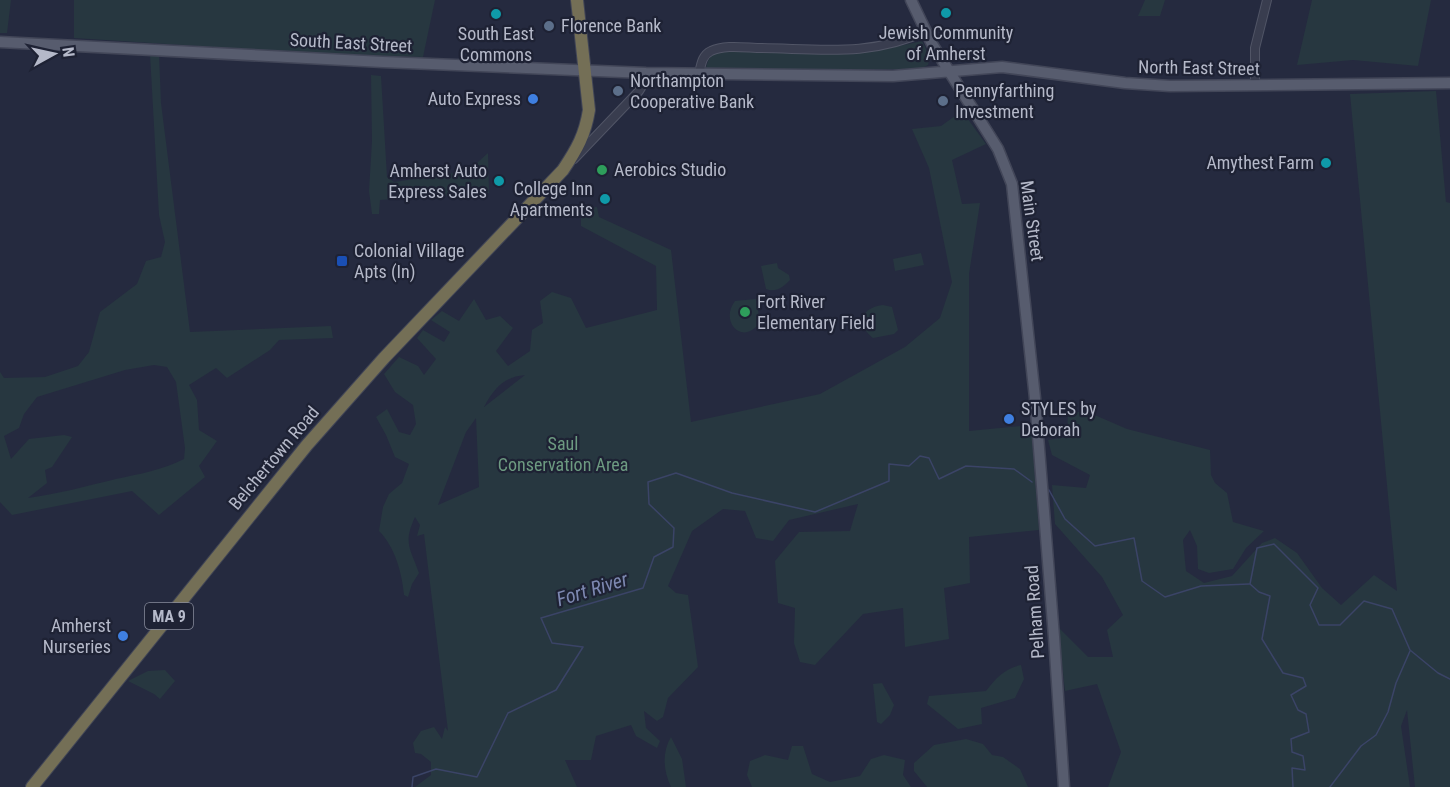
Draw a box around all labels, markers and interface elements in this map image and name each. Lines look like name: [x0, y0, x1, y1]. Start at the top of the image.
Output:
marker: Jewish Community of Amherst: [939, 6, 953, 20]
marker: South East Commons: [489, 7, 503, 21]
place label: Florence Bank: [561, 15, 661, 36]
marker: Florence Bank: [542, 19, 556, 33]
place label: Jewish Community of Amherst: [879, 22, 1014, 64]
place label: South East Commons: [458, 23, 534, 65]
north arrow: [24, 24, 84, 84]
street label: South East Street: [289, 29, 413, 56]
text: N: [58, 46, 78, 58]
street label: North East Street: [1138, 56, 1260, 79]
place label: Northampton Cooperative Bank: [630, 70, 754, 112]
place label: Pennyfarthing Investment: [955, 80, 1054, 122]
marker: Northampton Cooperative Bank: [611, 84, 625, 98]
place label: Auto Express: [428, 88, 521, 109]
marker: Auto Express: [526, 92, 540, 106]
marker: Pennyfarthing Investment: [936, 94, 950, 108]
place label: Amythest Farm: [1206, 152, 1314, 173]
marker: Amythest Farm: [1319, 156, 1333, 170]
place label: Aerobics Studio: [614, 159, 726, 180]
place label: Amherst Auto Express Sales: [388, 160, 487, 202]
marker: Aerobics Studio: [595, 163, 609, 177]
marker: Amherst Auto Express Sales: [492, 174, 506, 188]
place label: College Inn Apartments: [510, 178, 593, 220]
street label: Main Street: [1016, 179, 1049, 263]
marker: College Inn Apartments: [598, 192, 612, 206]
place label: Colonial Village Apts (In): [354, 240, 465, 283]
marker: Colonial Village Apts (In): [335, 254, 349, 268]
place label: Fort River Elementary Field: [757, 291, 875, 333]
marker: Fort River Elementary Field: [738, 305, 752, 319]
place label: STYLES by Deborah: [1021, 398, 1097, 440]
street label: Belchertown Road: [224, 402, 323, 514]
marker: STYLES by Deborah: [1002, 412, 1016, 426]
park label: Saul Conservation Area: [498, 433, 628, 475]
street label: Pelham Road: [1021, 565, 1048, 659]
water label: Fort River: [553, 566, 632, 611]
road number: MA 9: [145, 603, 193, 629]
place label: Amherst Nurseries: [43, 615, 111, 657]
marker: Amherst Nurseries: [116, 629, 130, 643]

